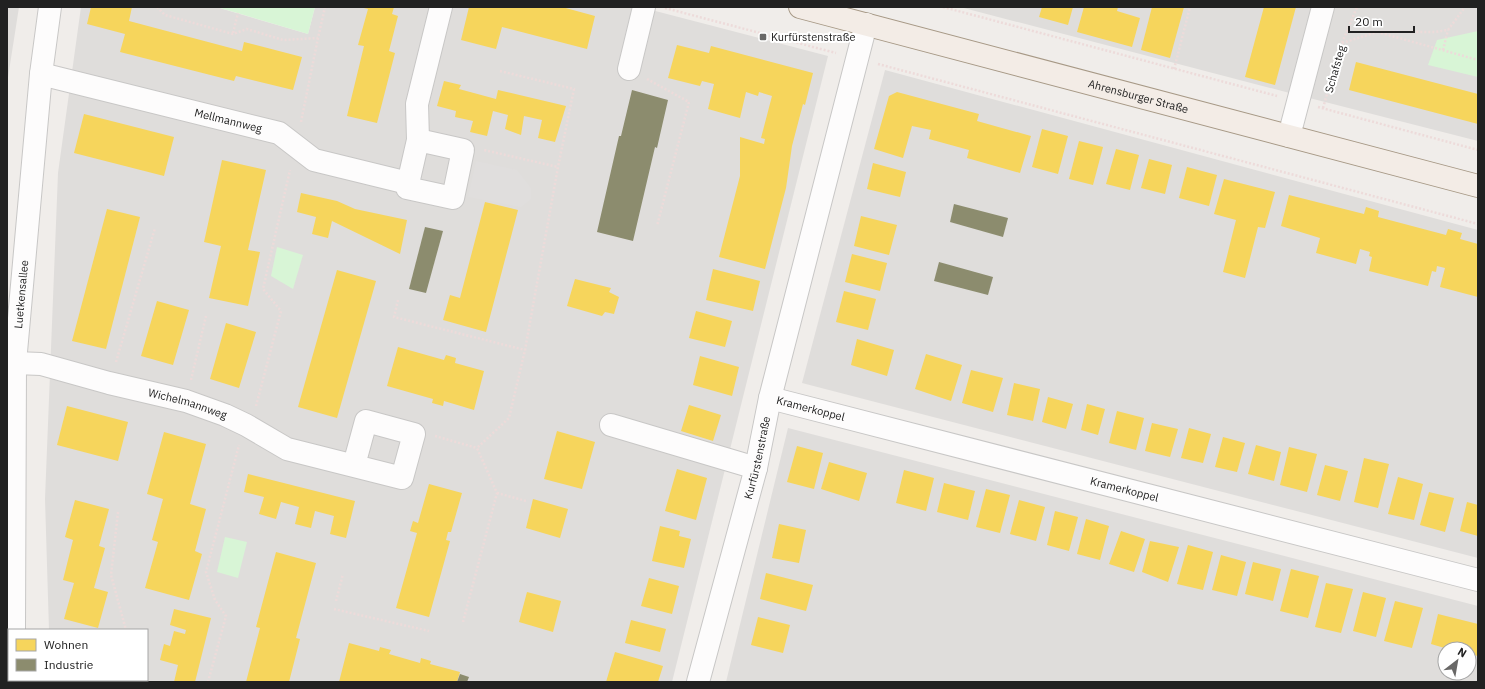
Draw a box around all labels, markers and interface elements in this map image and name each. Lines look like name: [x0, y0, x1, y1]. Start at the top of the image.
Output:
scale bar: [1349, 8, 1414, 34]
text: 20 m: [1355, 14, 1383, 29]
place label: Kurfürstenstraße: [771, 30, 856, 44]
marker: Kurfürstenstraße: [758, 32, 768, 42]
street label: Schafsteg: [1322, 44, 1348, 94]
street label: Ahrensburger Straße: [1087, 76, 1190, 116]
street label: Mellmannweg: [193, 105, 264, 136]
street label: Luetkensallee: [11, 259, 31, 329]
street label: Wichelmannweg: [147, 385, 229, 422]
street label: Kramerkoppel: [775, 393, 846, 424]
street label: Kurfürstenstraße: [741, 415, 773, 501]
street label: Kramerkoppel: [1089, 474, 1160, 505]
legend: [8, 629, 148, 681]
text: Wohnen: [44, 637, 88, 652]
north arrow: [1437, 641, 1477, 681]
text: N: [1455, 644, 1469, 660]
text: Industrie: [44, 657, 94, 672]

